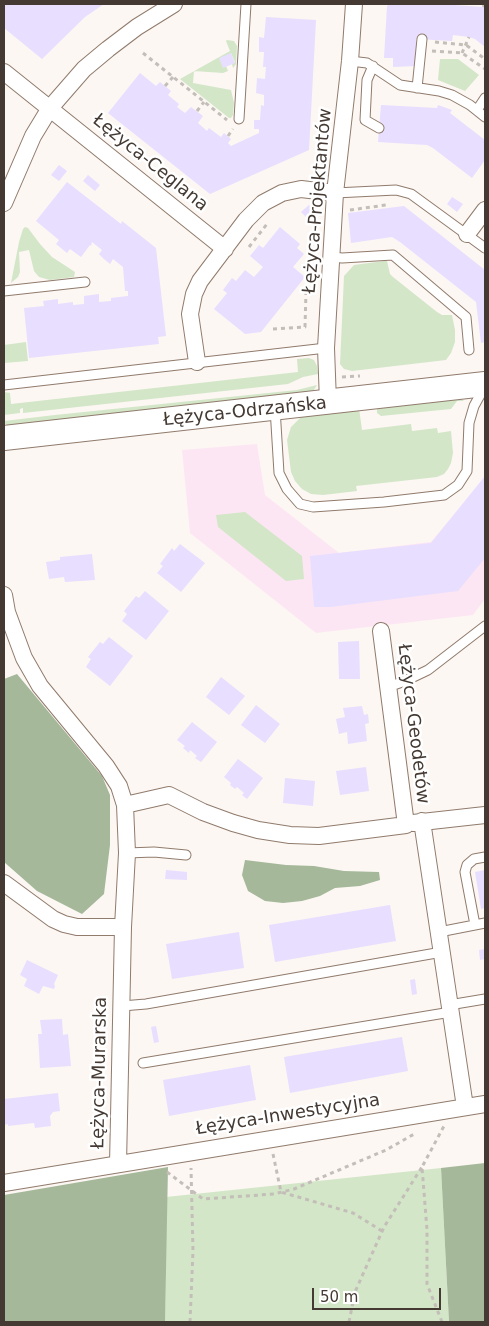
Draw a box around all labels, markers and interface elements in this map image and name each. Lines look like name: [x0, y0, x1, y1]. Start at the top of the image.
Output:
street label: Łężyca-Projektantów: [299, 107, 337, 295]
street label: Łężyca-Ceglana: [88, 110, 212, 216]
street label: Łężyca-Odrzańska: [162, 393, 328, 431]
street label: Łężyca-Geodetów: [392, 643, 434, 805]
street label: Łężyca-Murarska: [88, 997, 112, 1149]
street label: Łężyca-Inwestycyjna: [194, 1090, 382, 1140]
scale bar: [314, 1278, 443, 1310]
text: 50 m: [320, 1288, 358, 1306]

